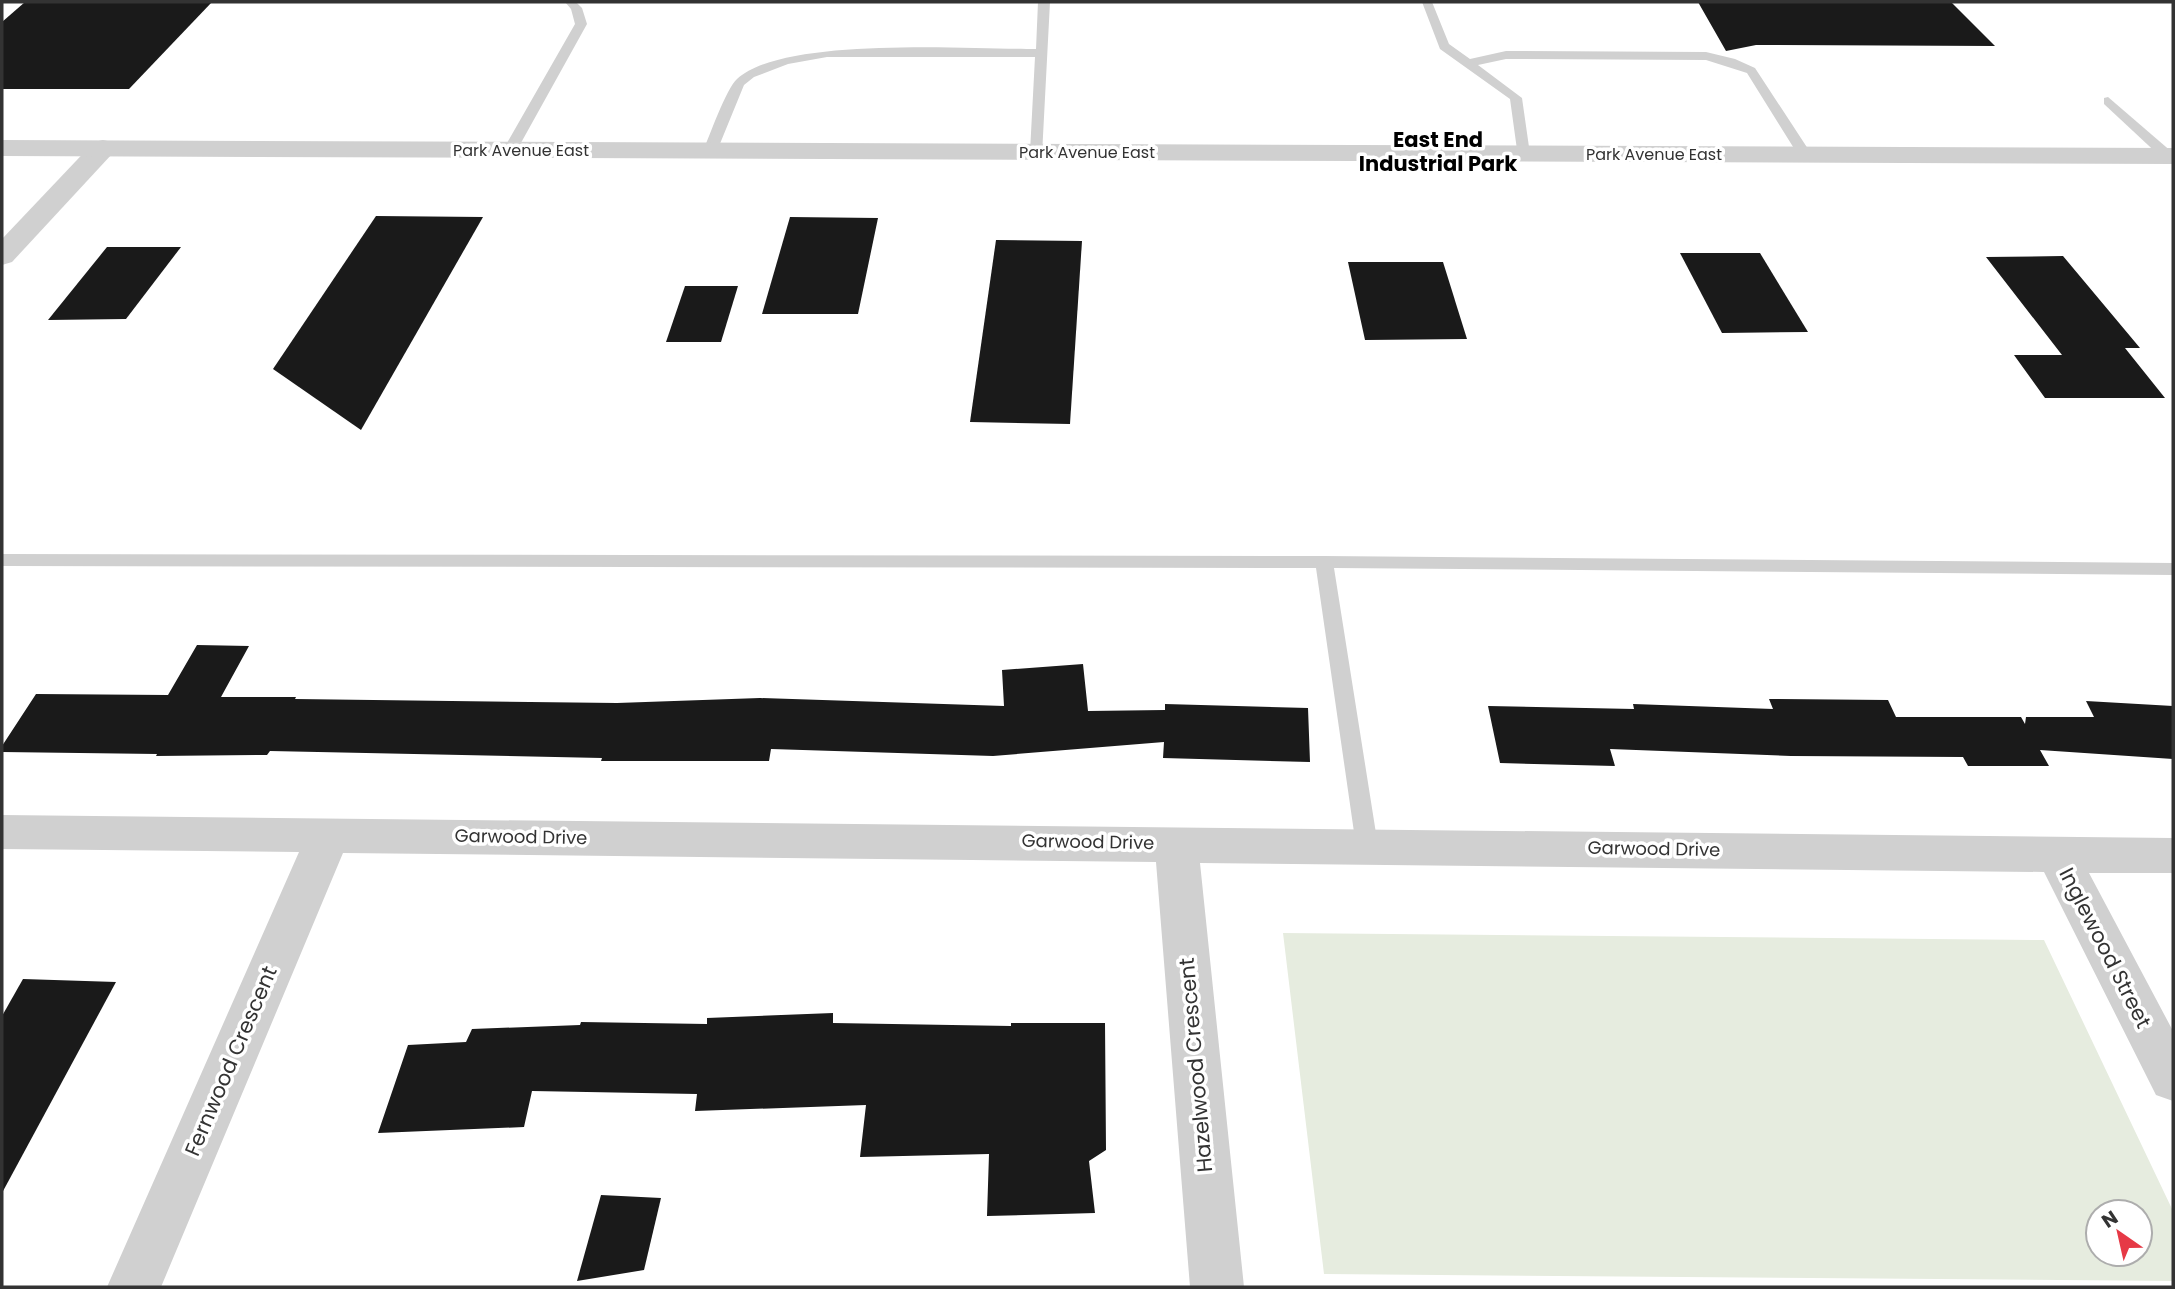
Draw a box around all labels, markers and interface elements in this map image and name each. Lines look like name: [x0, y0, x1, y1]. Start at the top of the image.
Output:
district label: East End Industrial Park: [1359, 125, 1517, 178]
street label: Park Avenue East: [453, 139, 589, 162]
street label: Park Avenue East: [1019, 141, 1155, 164]
street label: Park Avenue East: [1586, 143, 1722, 166]
street label: Garwood Drive: [454, 823, 588, 850]
street label: Garwood Drive: [1021, 828, 1155, 855]
street label: Garwood Drive: [1587, 835, 1721, 862]
street label: Inglewood Street: [2052, 863, 2158, 1033]
street label: Hazelwood Crescent: [1172, 957, 1219, 1174]
street label: Fernwood Crescent: [177, 961, 284, 1160]
north arrow: [2084, 1198, 2154, 1268]
text: N: [2096, 1204, 2123, 1235]

